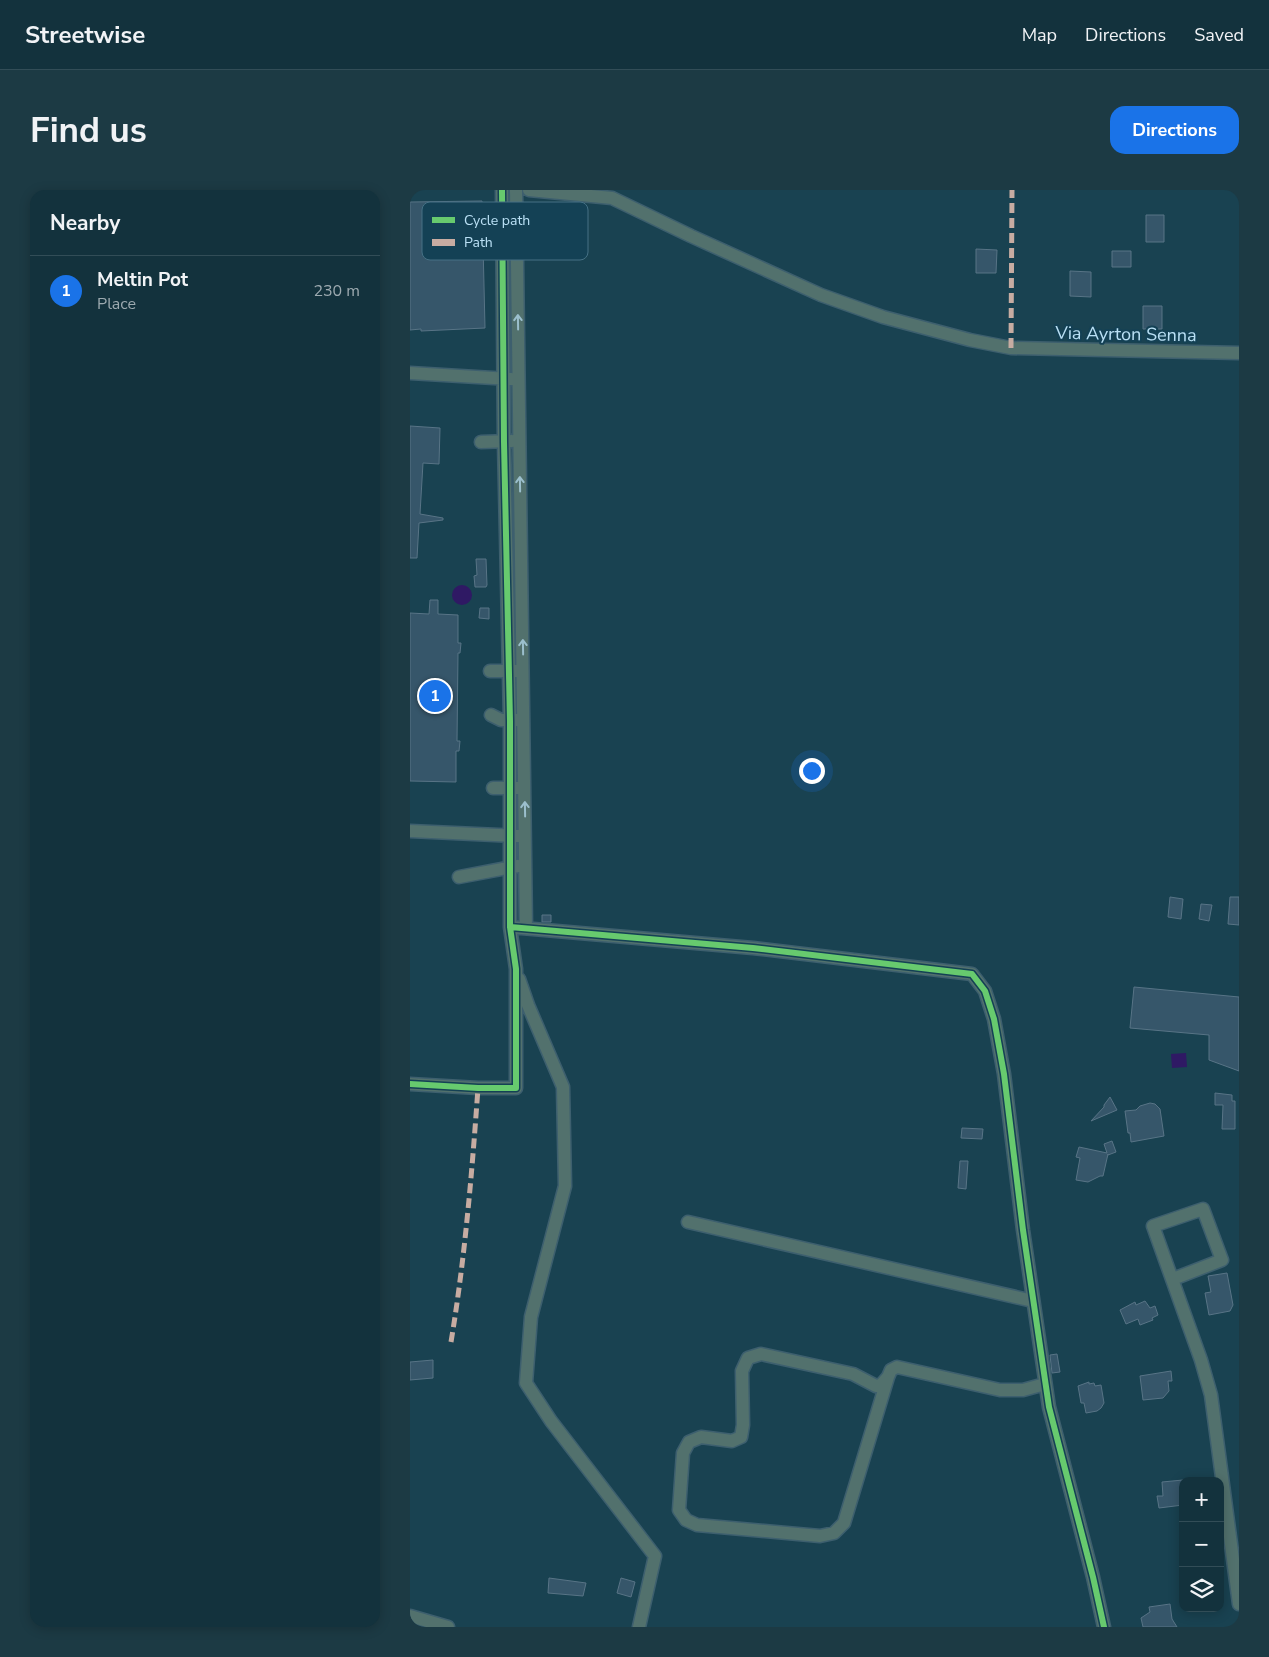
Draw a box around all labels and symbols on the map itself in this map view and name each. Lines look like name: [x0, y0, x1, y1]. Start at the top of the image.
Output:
legend: [422, 202, 588, 260]
text: Cycle path: [464, 211, 530, 230]
text: Path: [464, 233, 493, 252]
one-way arrow: [513, 314, 523, 330]
street label: Via Ayrton Senna: [1054, 321, 1197, 347]
one-way arrow: [515, 477, 525, 493]
one-way arrow: [518, 639, 528, 656]
pin: 1: [419, 677, 451, 715]
your location: [799, 758, 825, 784]
one-way arrow: [520, 802, 530, 818]

